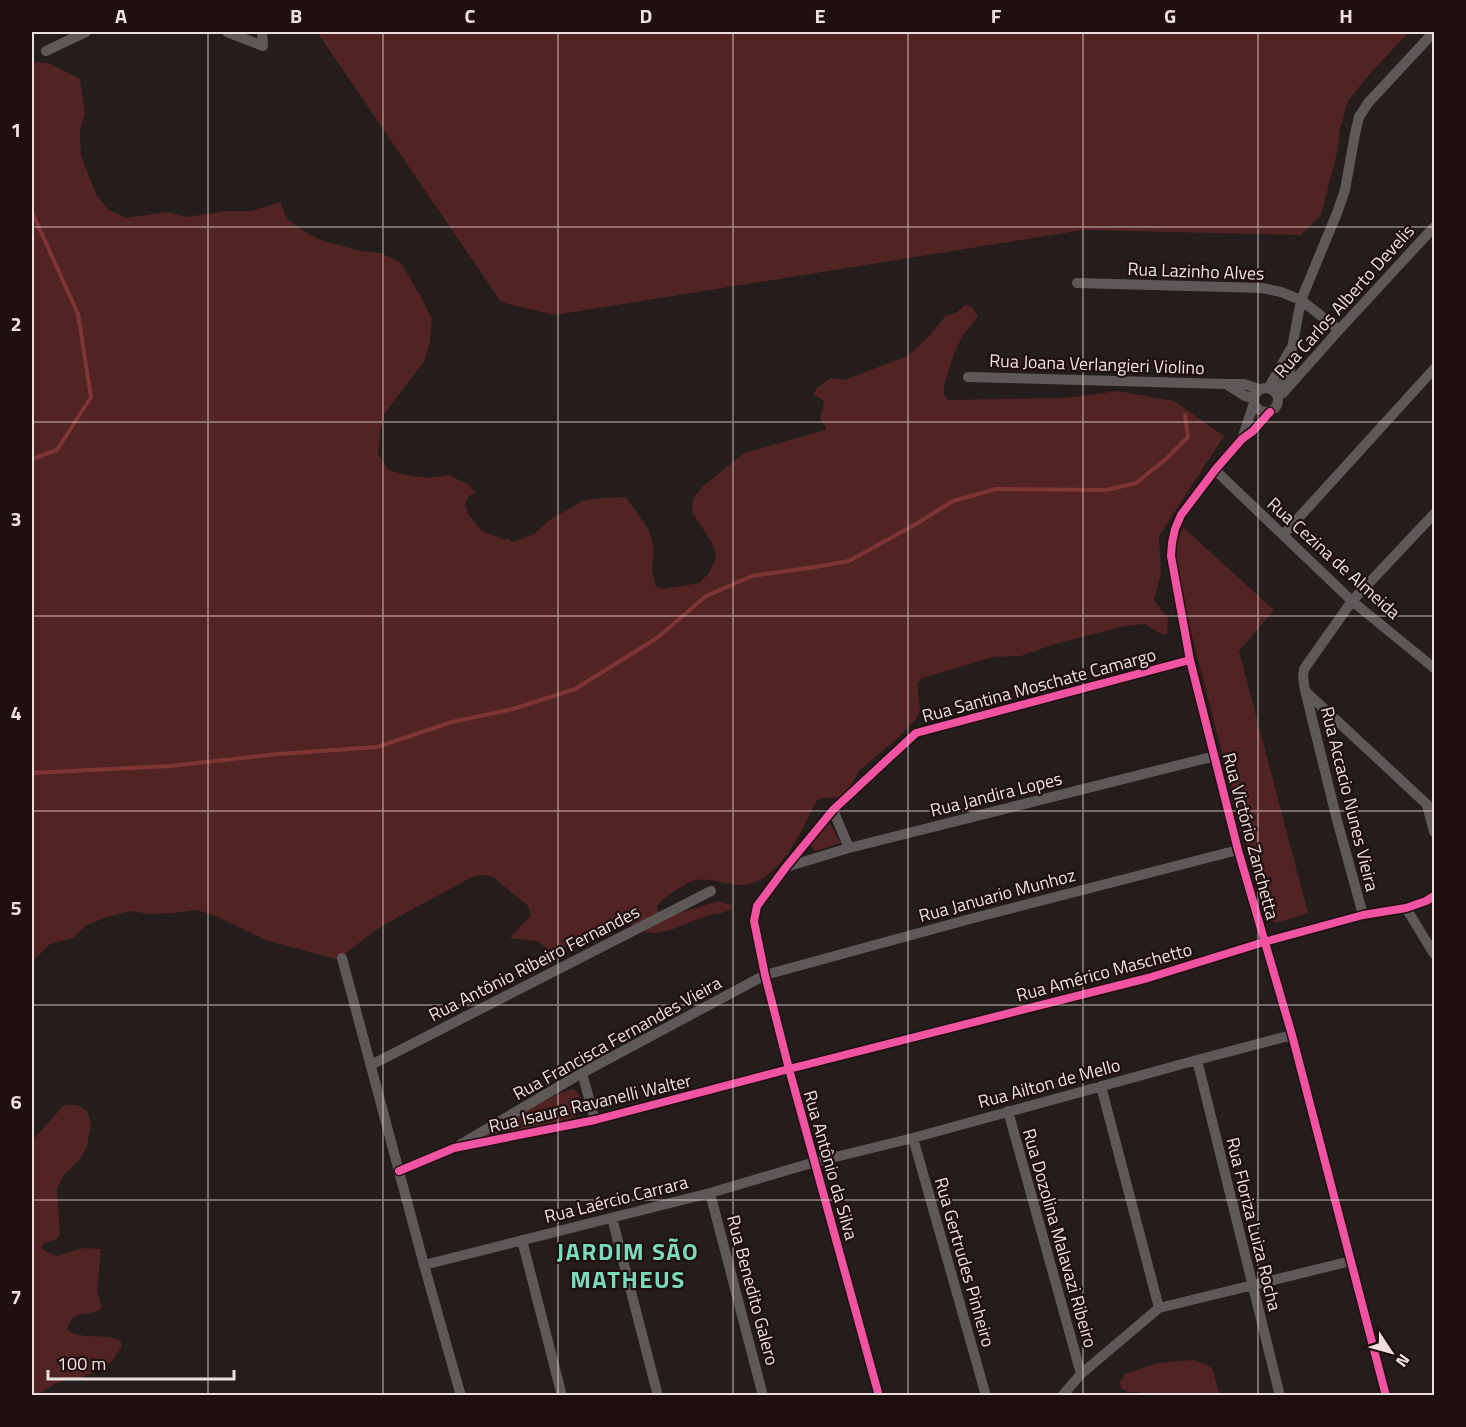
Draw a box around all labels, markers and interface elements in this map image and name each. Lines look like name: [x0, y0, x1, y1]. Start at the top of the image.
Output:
text: A: [115, 0, 127, 31]
text: B: [290, 0, 302, 31]
text: C: [465, 0, 476, 31]
text: D: [640, 0, 652, 31]
text: E: [814, 0, 826, 31]
text: F: [991, 0, 1002, 31]
text: G: [1164, 0, 1176, 31]
text: H: [1339, 0, 1353, 31]
text: 1: [10, 114, 22, 145]
street label: Rua Carlos Alberto Develis: [1267, 218, 1421, 384]
street label: Rua Lazinho Alves: [1127, 255, 1265, 287]
text: 2: [10, 308, 22, 339]
street label: Rua Joana Verlangieri Violino: [989, 347, 1205, 381]
street label: Rua Cezina de Almeida: [1261, 491, 1407, 625]
text: 3: [10, 503, 22, 534]
street label: Rua Santina Moschate Camargo: [919, 641, 1159, 729]
text: 4: [10, 697, 22, 728]
street label: Rua Accacio Nunes Vieira: [1314, 704, 1386, 894]
street label: Rua Victório Zanchetta: [1216, 750, 1286, 922]
street label: Rua Jandira Lopes: [927, 765, 1065, 823]
street label: Rua Januario Munhoz: [916, 861, 1078, 929]
text: 5: [10, 892, 22, 923]
street label: Rua Antônio Ribeiro Fernandes: [424, 898, 644, 1028]
street label: Rua Américo Maschetto: [1013, 936, 1195, 1008]
street label: Rua Francisca Fernandes Vieira: [508, 969, 726, 1107]
street label: Rua Ailton de Mello: [975, 1051, 1123, 1115]
street label: Rua Isaura Ravanelli Walter: [486, 1067, 694, 1139]
text: 6: [10, 1086, 22, 1117]
street label: Rua Antônio da Silva: [797, 1087, 865, 1243]
street label: Rua Dozolina Malavazi Ribeiro: [1016, 1125, 1104, 1351]
street label: Rua Floriza Luiza Rocha: [1219, 1134, 1289, 1314]
street label: Rua Laércio Carrara: [541, 1168, 691, 1230]
street label: Rua Gertrudes Pinheiro: [928, 1174, 1002, 1350]
street label: Rua Benedito Galero: [720, 1212, 786, 1368]
district label: JARDIM SÃO MATHEUS: [557, 1233, 699, 1297]
text: 7: [10, 1281, 22, 1312]
north arrow: [1361, 1322, 1421, 1382]
scale bar: [48, 1343, 234, 1381]
text: N: [1390, 1349, 1416, 1372]
text: 100 m: [57, 1350, 106, 1377]

